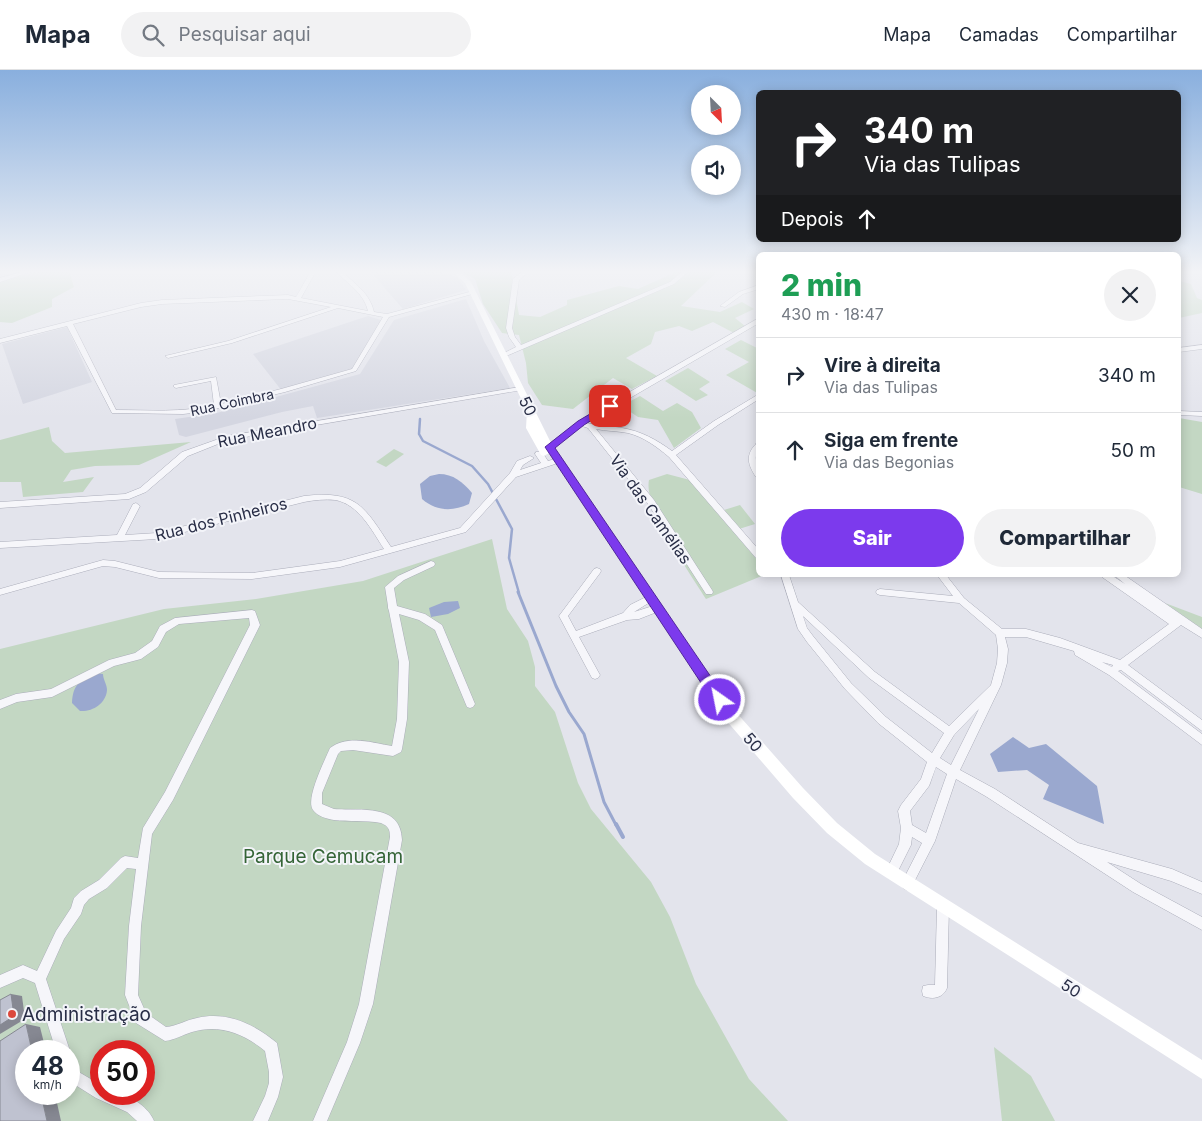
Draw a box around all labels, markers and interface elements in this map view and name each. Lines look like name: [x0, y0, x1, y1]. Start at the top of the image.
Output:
search box: [121, 12, 471, 57]
text: Mapa: [25, 20, 91, 49]
icon: search: [139, 21, 167, 49]
text: Pesquisar aqui: [179, 23, 311, 46]
text: Mapa: [883, 24, 931, 45]
text: Camadas: [959, 24, 1039, 45]
text: Compartilhar: [1067, 24, 1177, 45]
north arrow: [691, 85, 741, 135]
map controls: [691, 85, 741, 195]
text: 340 m: [864, 109, 974, 151]
icon: right: [781, 110, 846, 175]
button: sound: [691, 145, 741, 195]
text: Via das Tulipas: [864, 151, 1021, 177]
icon: ahead: [853, 205, 881, 233]
text: Depois: [781, 208, 843, 231]
text: 2 min: [781, 267, 862, 303]
button: close: [1104, 269, 1156, 321]
text: 430 m · 18:47: [781, 304, 884, 324]
text: Vire à direita: [824, 354, 941, 377]
icon: right: [781, 361, 809, 389]
text: 340 m: [1098, 364, 1156, 387]
text: Via das Tulipas: [824, 377, 938, 397]
street label: Rua Coimbra: [189, 385, 275, 419]
pin: [589, 385, 631, 427]
icon: arrive: [596, 392, 624, 420]
street label: 50: [515, 393, 541, 419]
street label: Rua Meandro: [216, 413, 318, 451]
text: Siga em frente: [824, 429, 958, 452]
icon: ahead: [781, 436, 809, 464]
text: 50 m: [1110, 439, 1156, 462]
street label: Via das Camélias: [606, 450, 696, 568]
text: Via das Begonias: [824, 452, 954, 472]
street label: Rua dos Pinheiros: [153, 493, 289, 545]
button: Sair: [781, 509, 964, 567]
button: Compartilhar: [974, 509, 1156, 567]
position arrow: [693, 673, 745, 725]
street label: 50: [739, 728, 767, 756]
park label: Parque Cemucam: [243, 845, 403, 868]
street label: 50: [1057, 974, 1085, 1002]
place label: Administração: [22, 1003, 151, 1026]
marker: Administração: [6, 1008, 18, 1020]
speed limit sign: 50: [90, 1040, 155, 1105]
text: 48: [31, 1051, 64, 1081]
text: km/h: [33, 1077, 62, 1092]

